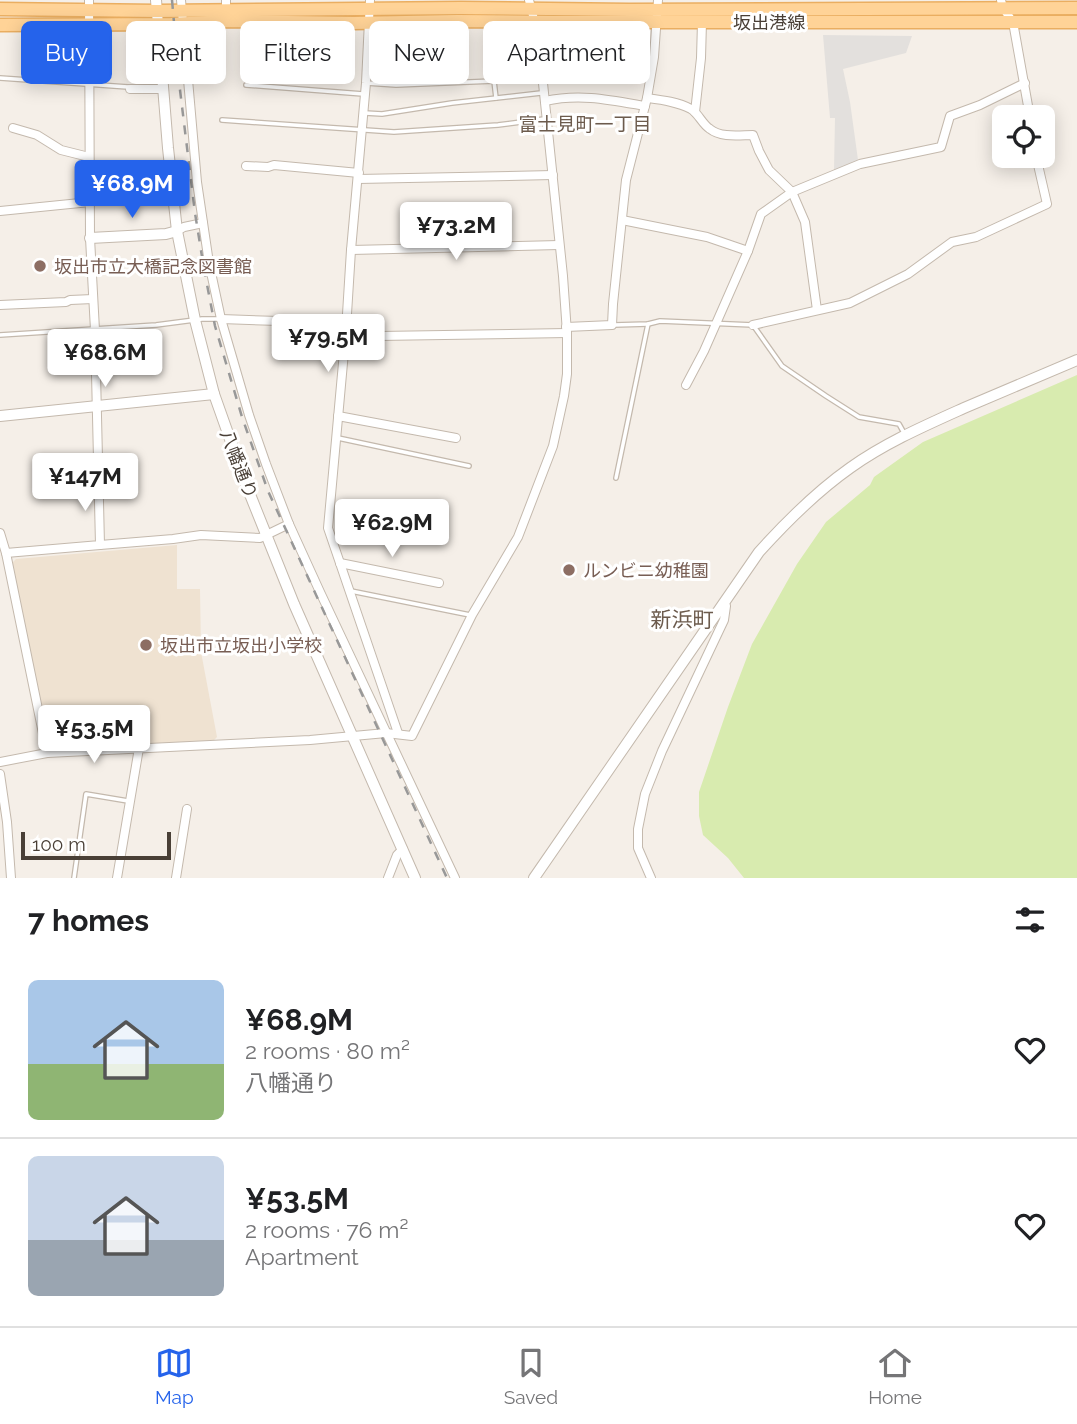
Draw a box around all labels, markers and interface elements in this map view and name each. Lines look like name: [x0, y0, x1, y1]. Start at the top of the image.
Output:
street label: 坂出港線: [733, 12, 805, 33]
chip: Buy: [21, 21, 112, 84]
chip: Rent: [126, 21, 226, 84]
chip: Filters: [240, 21, 355, 84]
chip: New: [369, 21, 469, 84]
chip: Apartment: [483, 21, 650, 84]
map controls: [992, 105, 1055, 168]
button: locate: [992, 105, 1055, 168]
district label: 富士見町一丁目: [518, 113, 652, 135]
pin: ¥68.9M: [75, 160, 189, 220]
text: ¥68.9M: [91, 169, 173, 196]
pin: ¥73.2M: [399, 202, 513, 262]
text: ¥73.2M: [416, 211, 496, 238]
place label: 坂出市立大橋記念図書館: [54, 256, 252, 277]
marker: 坂出市立大橋記念図書館: [32, 258, 48, 274]
pin: ¥79.5M: [271, 314, 385, 374]
text: ¥79.5M: [288, 323, 368, 350]
pin: ¥68.6M: [48, 330, 162, 389]
text: ¥68.6M: [63, 338, 147, 365]
street label: 八幡通り: [216, 427, 262, 501]
pin: ¥147M: [36, 454, 134, 513]
text: ¥147M: [48, 462, 122, 489]
pin: ¥62.9M: [335, 500, 449, 559]
text: ¥62.9M: [351, 508, 433, 535]
place label: ルンビニ幼稚園: [583, 560, 709, 581]
marker: ルンビニ幼稚園: [561, 562, 577, 578]
district label: 新浜町: [651, 607, 714, 632]
place label: 坂出市立坂出小学校: [160, 635, 322, 656]
marker: 坂出市立坂出小学校: [138, 637, 154, 653]
pin: ¥53.5M: [37, 706, 151, 765]
text: ¥53.5M: [54, 714, 134, 741]
scale bar: [21, 829, 172, 861]
text: 100 m: [32, 833, 86, 855]
icon: filters: [1011, 901, 1049, 939]
text: 7 homes: [28, 903, 149, 938]
text: ¥68.9M: [245, 1002, 353, 1037]
icon: home: [84, 1008, 168, 1092]
icon: heart: [1011, 1031, 1049, 1069]
text: 2 rooms · 80 m²: [245, 1037, 410, 1064]
text: 八幡通り: [245, 1069, 337, 1096]
text: ¥53.5M: [245, 1181, 349, 1216]
icon: home: [84, 1184, 168, 1268]
icon: heart: [1011, 1207, 1049, 1245]
text: 2 rooms · 76 m²: [245, 1216, 408, 1243]
text: Apartment: [245, 1243, 359, 1270]
tab: Map: [155, 1344, 194, 1408]
tab: Saved: [504, 1344, 558, 1408]
tab: Home: [868, 1344, 922, 1408]

